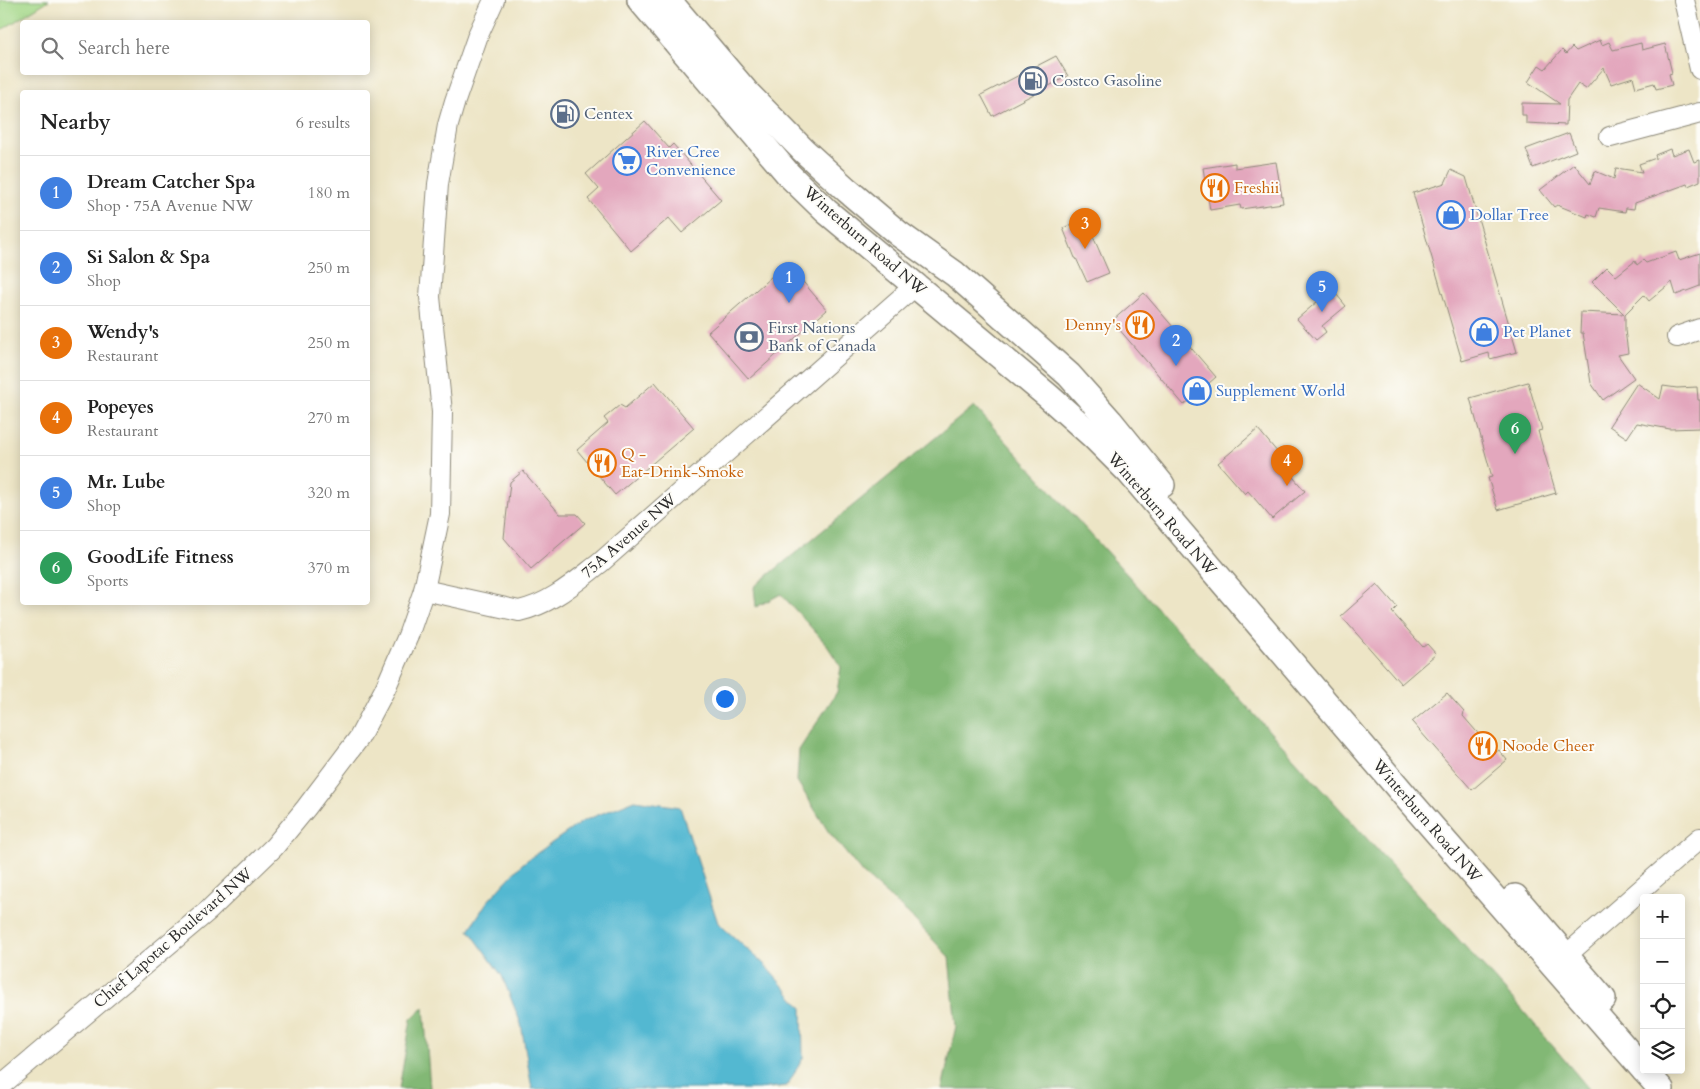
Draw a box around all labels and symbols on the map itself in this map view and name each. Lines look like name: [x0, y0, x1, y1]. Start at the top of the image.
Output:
fuel station icon: Costco Gasoline: [1018, 66, 1048, 96]
place label: Costco Gasoline: [1052, 70, 1162, 92]
fuel station icon: Centex: [550, 99, 580, 129]
place label: Centex: [584, 103, 633, 125]
place label: River Cree Convenience: [646, 141, 736, 181]
supermarket icon: River Cree Convenience: [612, 146, 642, 176]
restaurant icon: Freshii: [1200, 173, 1230, 203]
place label: Freshii: [1234, 177, 1280, 199]
street label: Winterburn Road NW: [798, 181, 932, 301]
shop icon: Dollar Tree: [1436, 200, 1466, 230]
place label: Dollar Tree: [1470, 204, 1549, 226]
pin: 3: [1069, 208, 1101, 249]
pin: 1: [773, 262, 805, 303]
pin: 5: [1306, 271, 1338, 312]
restaurant icon: Denny's: [1125, 310, 1155, 340]
place label: Denny's: [1065, 314, 1121, 336]
place label: First Nations Bank of Canada: [768, 317, 876, 357]
shop icon: Pet Planet: [1469, 317, 1499, 347]
place label: Pet Planet: [1503, 321, 1571, 343]
bank icon: First Nations Bank of Canada: [734, 322, 764, 352]
pin: 2: [1160, 325, 1192, 366]
shop icon: Supplement World: [1182, 376, 1212, 406]
place label: Supplement World: [1216, 380, 1346, 402]
pin: 6: [1499, 413, 1531, 454]
place label: Q - Eat-Drink-Smoke: [621, 443, 744, 483]
pin: 4: [1271, 445, 1303, 486]
street label: Winterburn Road NW: [1102, 447, 1222, 581]
restaurant icon: Q - Eat-Drink-Smoke: [587, 448, 617, 478]
street label: 75A Avenue NW: [577, 488, 682, 584]
your location: [712, 686, 738, 712]
restaurant icon: Noode Cheer: [1468, 731, 1498, 761]
place label: Noode Cheer: [1502, 735, 1595, 757]
street label: Winterburn Road NW: [1367, 754, 1487, 888]
street label: Chief Lapotac Boulevard NW: [89, 863, 257, 1013]

